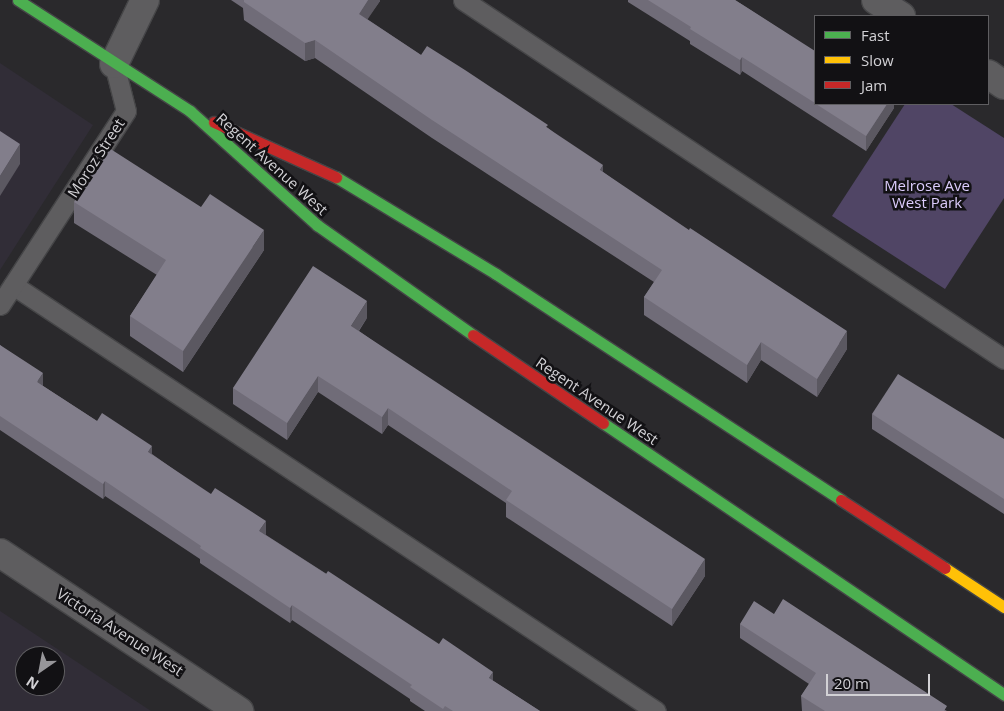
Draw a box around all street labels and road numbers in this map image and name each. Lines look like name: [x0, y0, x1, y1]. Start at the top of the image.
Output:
street label: Regent Avenue West: [213, 109, 331, 219]
street label: Moroz Street: [64, 115, 128, 201]
street label: Regent Avenue West: [532, 353, 662, 449]
street label: Victoria Avenue West: [53, 584, 187, 680]

